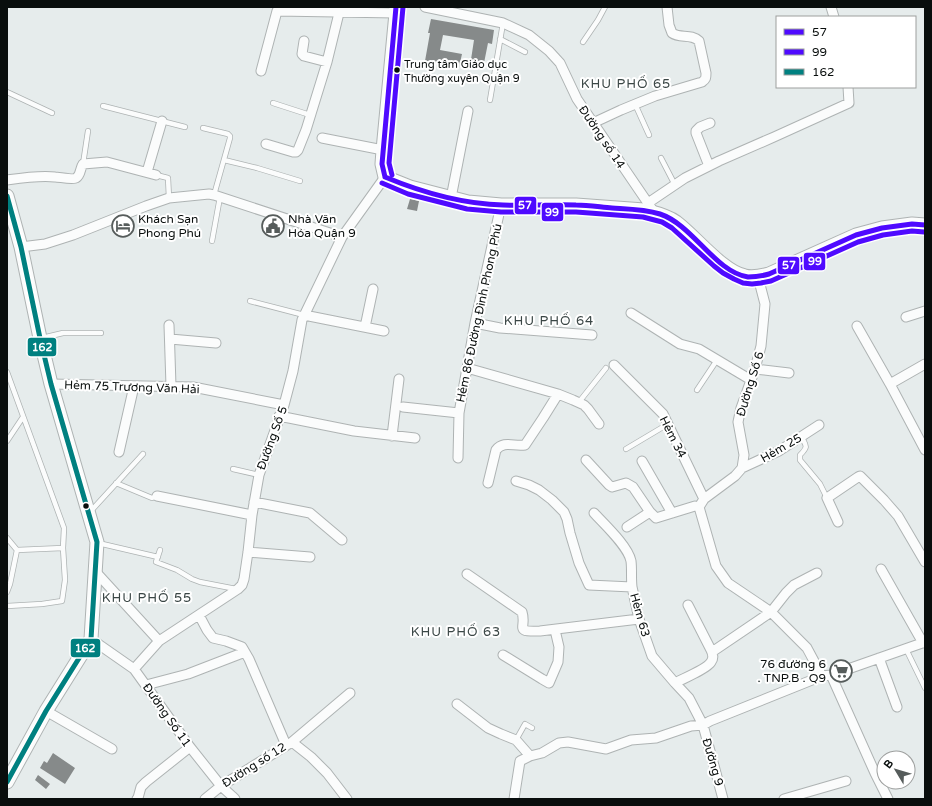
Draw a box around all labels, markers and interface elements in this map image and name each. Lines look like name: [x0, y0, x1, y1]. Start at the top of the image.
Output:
legend: [776, 16, 916, 88]
text: 57: [812, 25, 827, 39]
text: 99: [812, 45, 827, 59]
place label: Trung tâm Giáo dục Thường xuyên Quận 9: [404, 58, 520, 85]
marker: Trung tâm Giáo dục Thường xuyên Quận 9: [392, 65, 402, 75]
text: 162: [812, 65, 835, 79]
district label: KHU PHỐ 65: [581, 75, 671, 92]
street label: Đường số 14: [576, 103, 628, 172]
line badge: 57: [514, 196, 537, 215]
text: 57: [518, 199, 532, 212]
line badge: 99: [541, 202, 564, 222]
text: 99: [545, 206, 559, 219]
place label: Khách Sạn Phong Phú: [138, 212, 201, 240]
place label: Nhà Văn Hóa Quận 9: [288, 212, 356, 240]
hotel icon: Khách Sạn Phong Phú: [110, 213, 136, 239]
public building icon: Nhà Văn Hóa Quận 9: [260, 213, 286, 239]
street label: Hẻm 86 Đường Đình Phong Phú: [453, 222, 505, 404]
line badge: 99: [803, 252, 826, 271]
text: 99: [808, 255, 822, 268]
line badge: 57: [777, 256, 800, 275]
text: 57: [782, 259, 796, 272]
district label: KHU PHỐ 64: [504, 312, 594, 329]
line badge: 162: [27, 337, 57, 357]
text: 162: [32, 341, 52, 354]
street label: Đường Số 6: [734, 350, 766, 418]
street label: Hẻm 75 Trương Văn Hải: [64, 378, 200, 396]
street label: Đường Số 5: [254, 404, 290, 472]
street label: Hẻm 34: [657, 414, 690, 461]
street label: Hẻm 25: [758, 431, 804, 465]
unlabelled marker: [81, 501, 91, 511]
district label: KHU PHỐ 55: [102, 589, 192, 606]
street label: Hẻm 63: [627, 591, 653, 639]
district label: KHU PHỐ 63: [411, 623, 501, 640]
line badge: 162: [70, 638, 101, 658]
text: 162: [75, 642, 95, 655]
place label: 76 đường 6 . TNP.B . Q9: [758, 657, 826, 685]
supermarket icon: 76 đường 6 . TNP.B . Q9: [828, 658, 854, 684]
street label: Đường Số 11: [140, 680, 194, 750]
street label: Đường 9: [699, 736, 727, 788]
street label: Đường số 12: [219, 740, 289, 790]
north arrow: [876, 750, 916, 790]
text: B: [881, 757, 896, 771]

